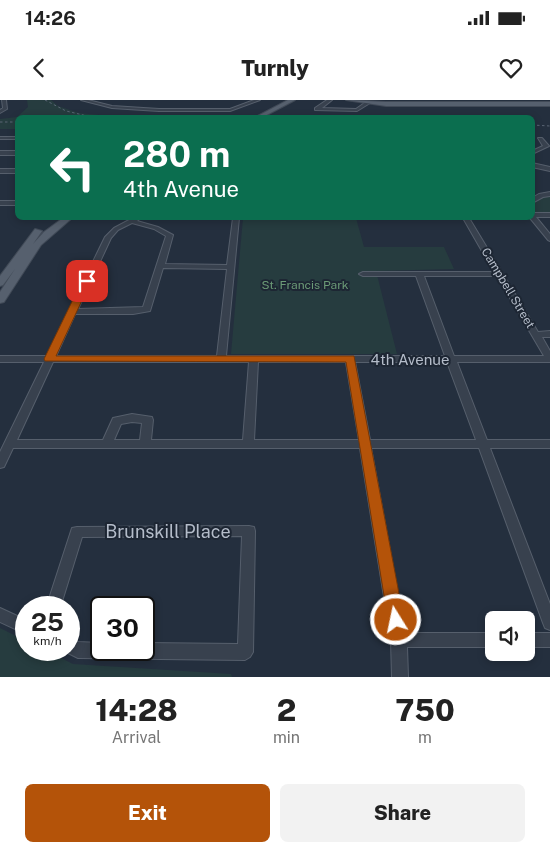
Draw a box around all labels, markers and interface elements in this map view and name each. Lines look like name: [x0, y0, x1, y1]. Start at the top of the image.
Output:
text: 14:26: [25, 7, 76, 29]
icon: back: [25, 54, 53, 82]
icon: heart: [497, 54, 525, 82]
text: Turnly: [241, 55, 309, 81]
text: 280 m: [123, 134, 230, 175]
icon: left: [40, 135, 105, 200]
text: 4th Avenue: [123, 176, 239, 202]
street label: Campbell Street: [478, 245, 538, 331]
pin: [66, 260, 108, 302]
icon: arrive: [73, 267, 101, 295]
park label: St. Francis Park: [261, 278, 349, 292]
street label: 4th Avenue: [370, 351, 450, 368]
street label: Brunskill Place: [105, 521, 231, 542]
position arrow: [369, 593, 421, 645]
speed limit sign: 30: [90, 596, 155, 661]
text: 25: [31, 607, 64, 637]
map controls: [485, 611, 535, 661]
button: sound: [485, 611, 535, 661]
text: km/h: [33, 634, 62, 648]
text: 14:28: [95, 692, 178, 728]
text: 2: [277, 692, 296, 728]
text: 750: [395, 692, 455, 728]
text: Arrival: [112, 728, 161, 747]
text: min: [273, 728, 300, 747]
text: m: [418, 728, 432, 747]
button: Exit: [25, 784, 270, 842]
button: Share: [280, 784, 525, 842]

